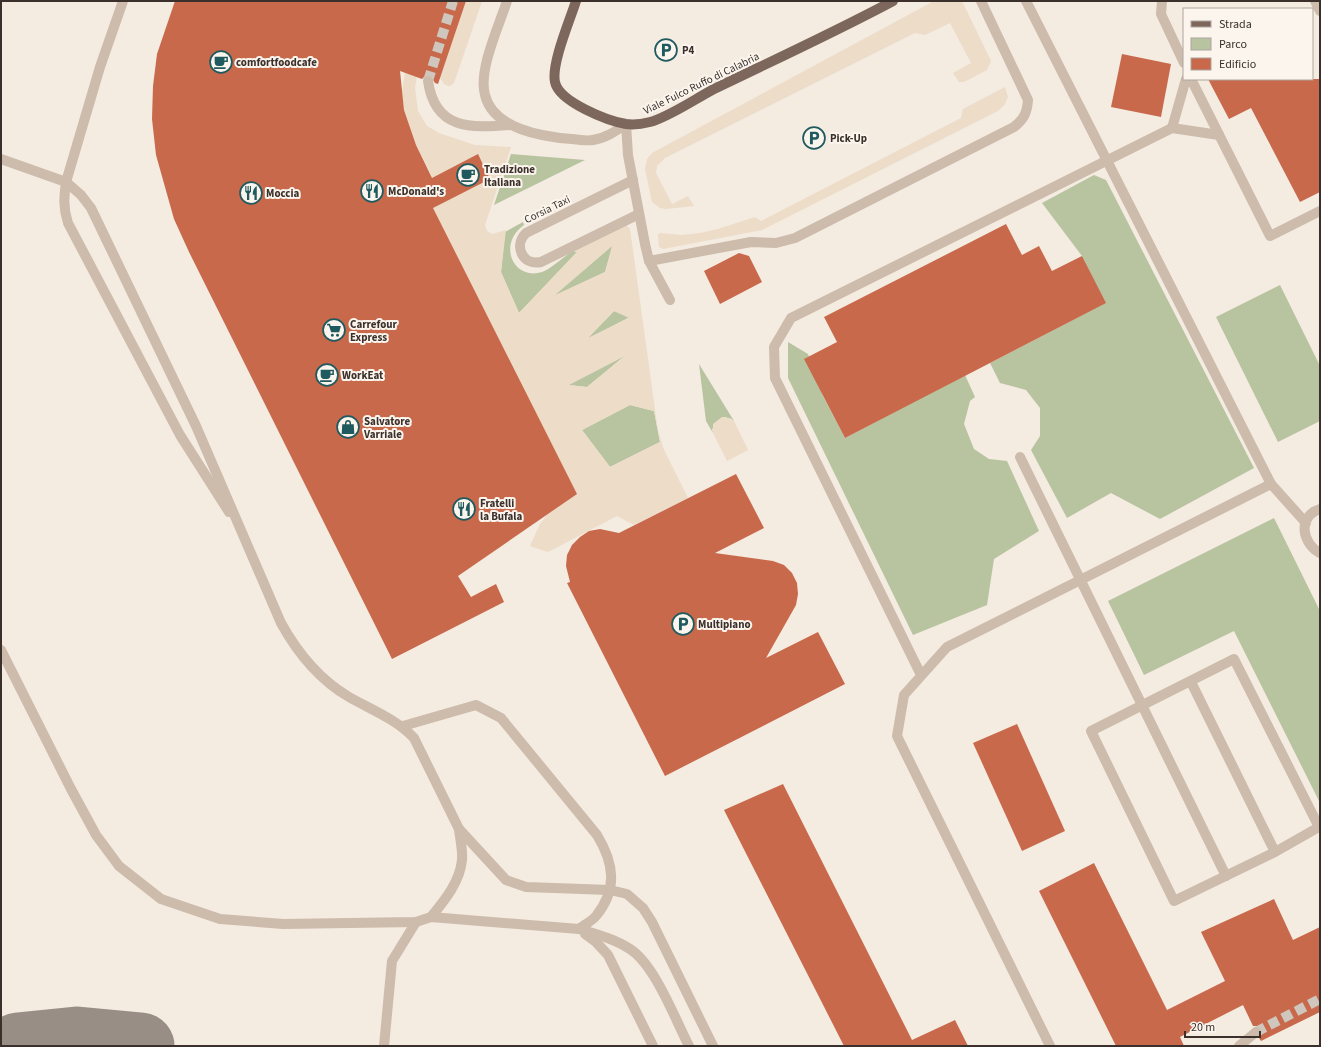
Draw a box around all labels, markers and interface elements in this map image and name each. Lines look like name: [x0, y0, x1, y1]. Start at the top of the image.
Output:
legend: [1183, 8, 1313, 80]
text: Strada: [1219, 16, 1252, 33]
text: Parco: [1219, 36, 1247, 53]
parking icon: P4: [653, 37, 679, 63]
place label: P4: [682, 43, 695, 58]
cafe icon: comfortfoodcafe: [208, 49, 234, 75]
street label: Viale Fulco Ruffo di Calabria: [641, 49, 762, 118]
place label: comfortfoodcafe: [236, 55, 317, 70]
text: Edificio: [1219, 56, 1256, 73]
parking icon: Pick-Up: [801, 125, 827, 151]
place label: Pick-Up: [830, 131, 867, 146]
cafe icon: Tradizione Italiana: [455, 162, 481, 188]
place label: Tradizione Italiana: [484, 162, 535, 190]
restaurant icon: McDonald's: [359, 178, 385, 204]
restaurant icon: Moccia: [238, 180, 264, 206]
place label: McDonald's: [388, 184, 444, 199]
place label: Moccia: [266, 186, 300, 201]
street label: Corsia Taxi: [522, 192, 573, 227]
supermarket icon: Carrefour Express: [321, 317, 347, 343]
place label: Carrefour Express: [350, 317, 397, 345]
cafe icon: WorkEat: [314, 362, 340, 388]
place label: WorkEat: [342, 368, 384, 383]
shop icon: Salvatore Varriale: [335, 414, 361, 440]
place label: Salvatore Varriale: [363, 414, 411, 442]
restaurant icon: Fratelli la Bufala: [451, 496, 477, 522]
place label: Fratelli la Bufala: [480, 496, 523, 524]
parking icon: Multipiano: [670, 611, 696, 637]
place label: Multipiano: [698, 617, 751, 632]
scale bar: [1185, 1013, 1260, 1039]
text: 20 m: [1191, 1019, 1215, 1036]

